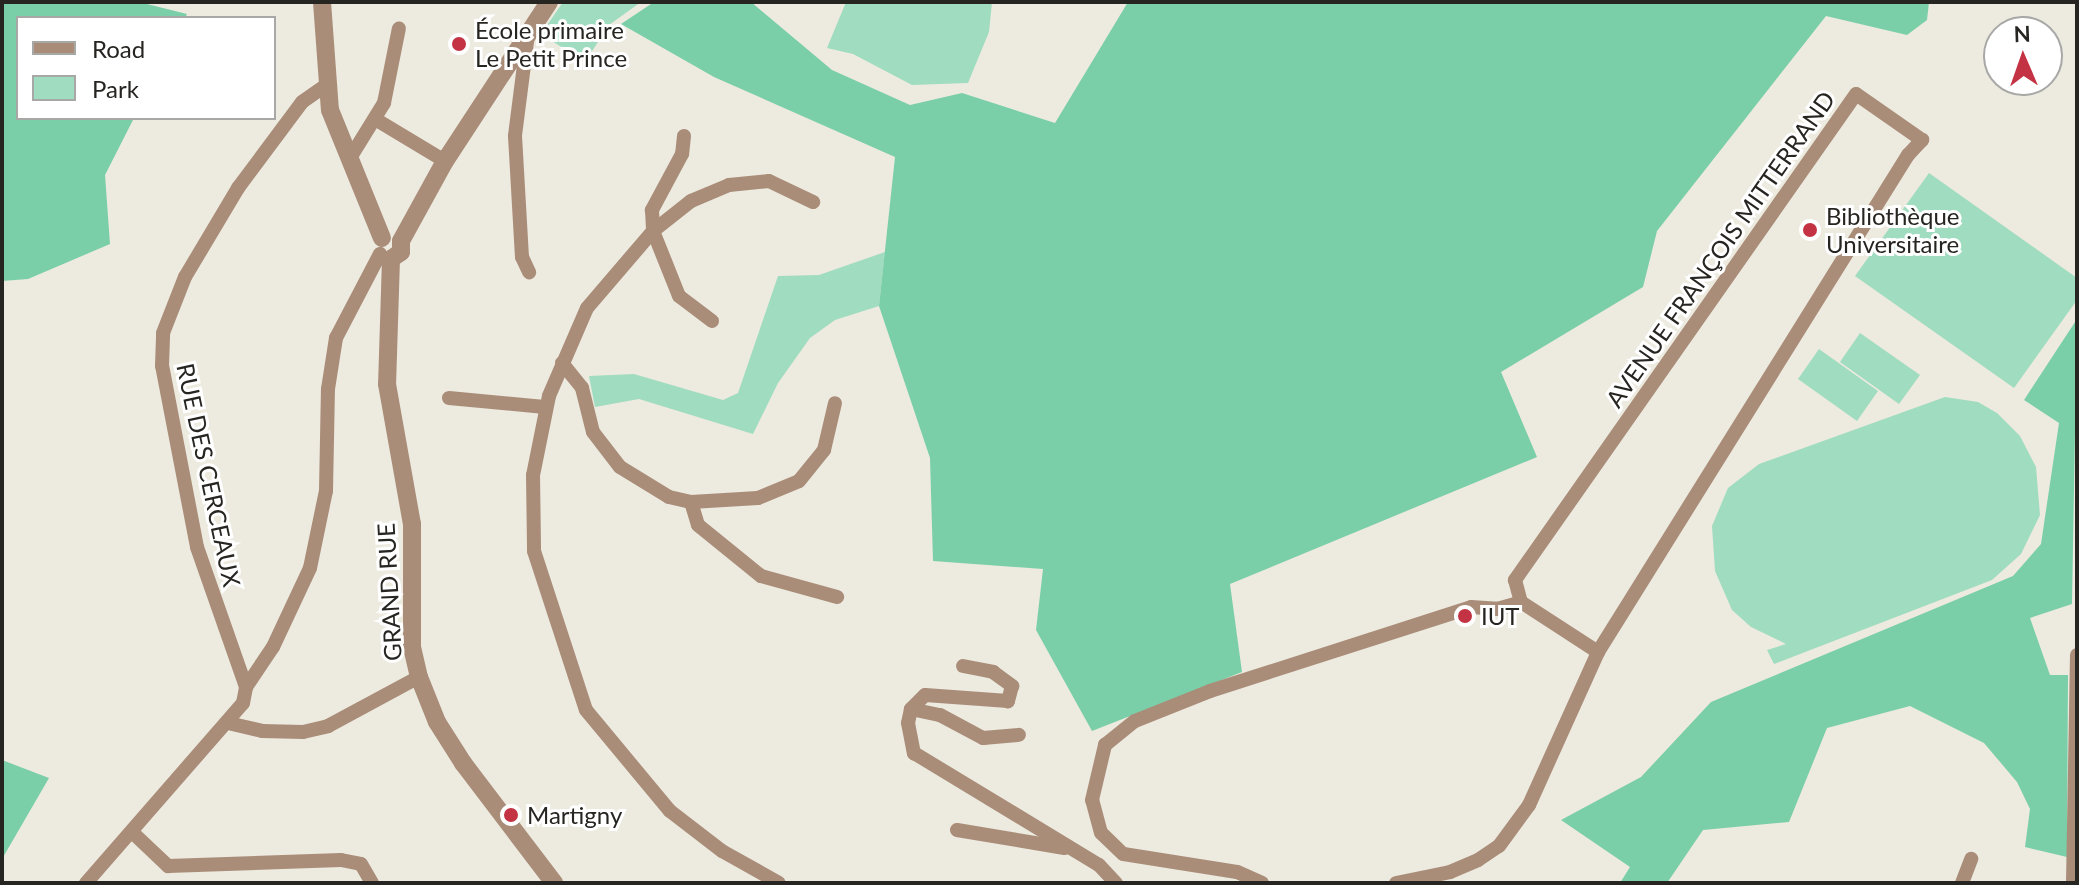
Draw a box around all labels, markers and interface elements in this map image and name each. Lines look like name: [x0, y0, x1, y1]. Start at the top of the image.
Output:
legend: [16, 16, 276, 120]
place label: École primaire Le Petit Prince: [475, 16, 627, 72]
north arrow: [1983, 16, 2063, 96]
text: N: [2013, 20, 2031, 47]
text: Road: [92, 34, 145, 63]
marker: École primaire Le Petit Prince: [450, 35, 468, 53]
text: Park: [92, 74, 139, 103]
street label: AVENUE FRANÇOIS MITTERRAND: [1599, 85, 1841, 413]
place label: Bibliothèque Universitaire: [1826, 202, 1959, 258]
marker: Bibliothèque Universitaire: [1801, 221, 1819, 239]
street label: RUE DES CERCEAUX: [171, 361, 247, 589]
street label: GRAND RUE: [371, 522, 407, 662]
place label: IUT: [1481, 602, 1520, 630]
marker: IUT: [1456, 607, 1474, 625]
place label: Martigny: [527, 801, 622, 829]
marker: Martigny: [502, 806, 520, 824]

